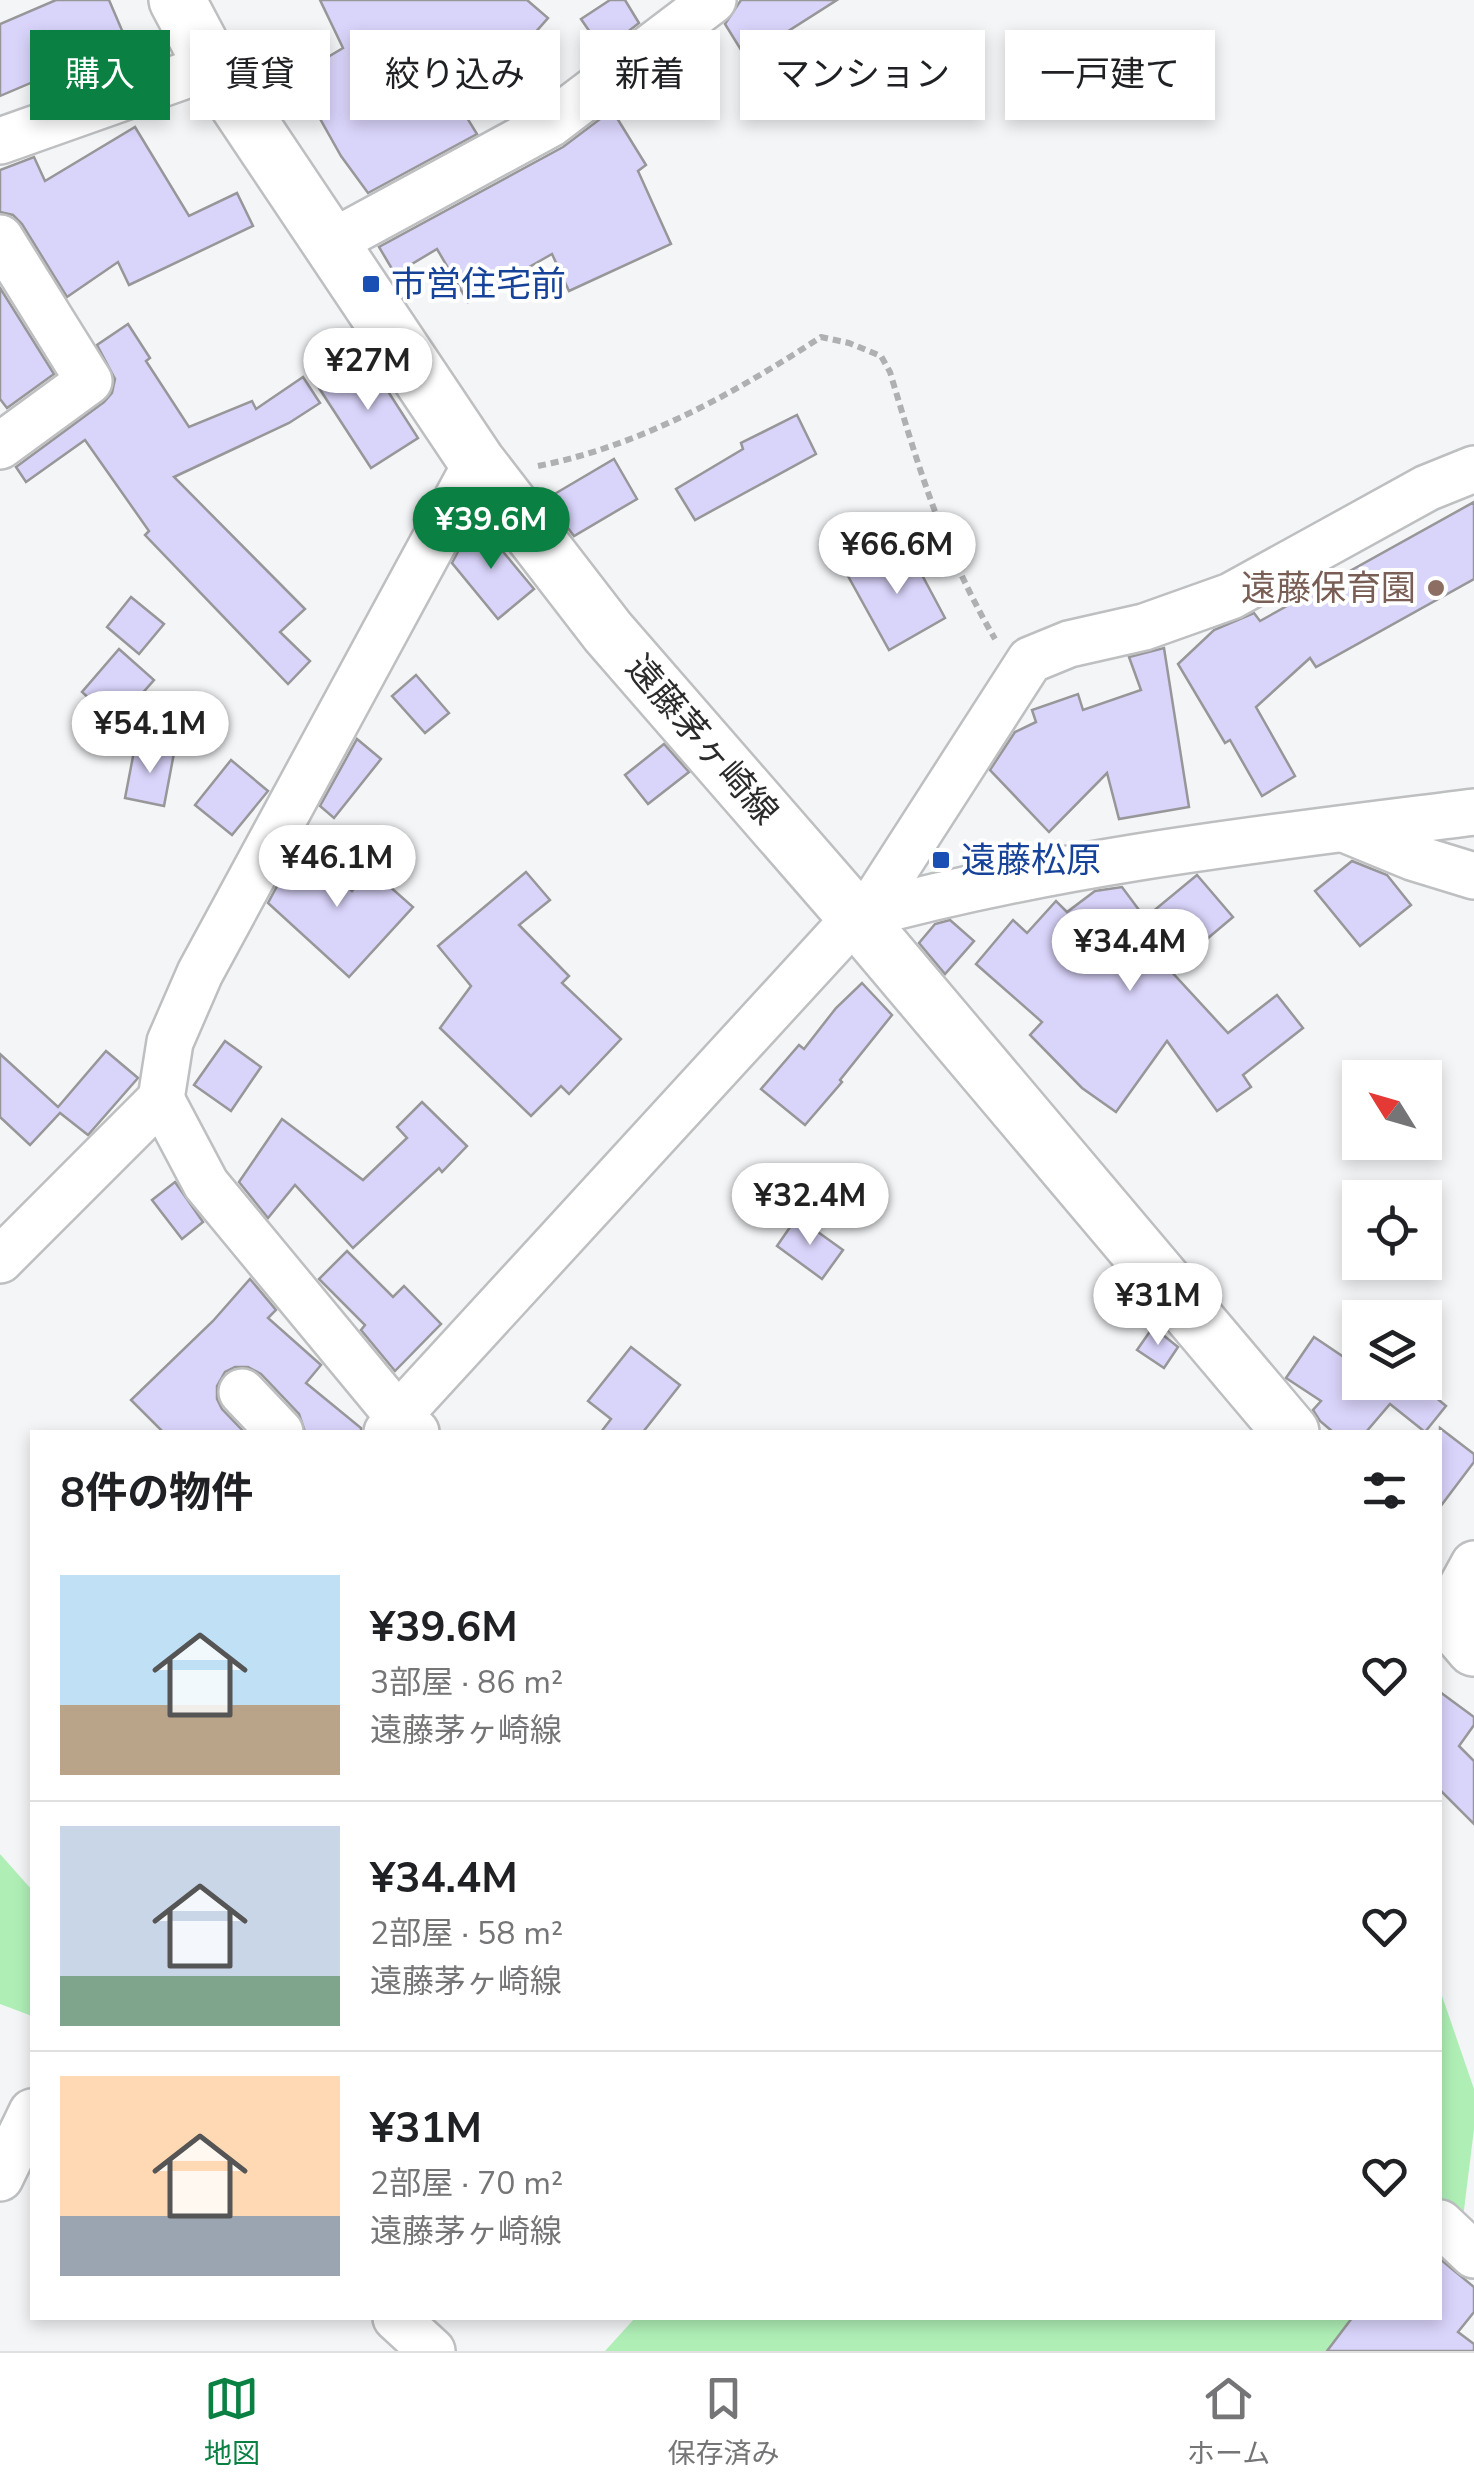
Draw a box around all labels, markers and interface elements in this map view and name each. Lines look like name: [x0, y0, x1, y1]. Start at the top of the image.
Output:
chip: 購入: [30, 30, 170, 120]
chip: 賃貸: [190, 30, 330, 120]
chip: 絞り込み: [350, 30, 560, 120]
chip: 新着: [580, 30, 720, 120]
chip: マンション: [740, 30, 985, 120]
chip: 一戸建て: [1005, 30, 1215, 120]
place label: 市営住宅前: [391, 261, 566, 308]
marker: 市営住宅前: [360, 273, 382, 295]
pin: ¥27M: [309, 328, 427, 413]
text: ¥27M: [325, 339, 411, 382]
pin: ¥39.6M: [410, 487, 572, 572]
text: ¥39.6M: [435, 498, 547, 541]
pin: ¥66.6M: [816, 512, 978, 597]
text: ¥66.6M: [841, 523, 953, 566]
place label: 遠藤保育園: [1241, 565, 1416, 612]
marker: 遠藤保育園: [1425, 577, 1447, 599]
street label: 遠藤茅ヶ崎線: [615, 645, 789, 835]
pin: ¥54.1M: [69, 691, 231, 776]
text: ¥54.1M: [94, 702, 206, 745]
pin: ¥46.1M: [256, 825, 418, 910]
text: ¥46.1M: [281, 836, 393, 879]
place label: 遠藤松原: [961, 837, 1101, 884]
marker: 遠藤松原: [930, 849, 952, 871]
pin: ¥34.4M: [1049, 909, 1211, 994]
text: ¥34.4M: [1074, 920, 1186, 963]
north arrow: [1342, 1060, 1442, 1160]
map controls: [1342, 1060, 1442, 1400]
pin: ¥32.4M: [729, 1163, 891, 1248]
text: ¥32.4M: [754, 1174, 866, 1217]
button: locate: [1342, 1180, 1442, 1280]
pin: ¥31M: [1099, 1263, 1217, 1348]
text: ¥31M: [1115, 1274, 1201, 1317]
button: layers: [1342, 1300, 1442, 1400]
icon: filters: [1357, 1463, 1412, 1518]
text: 8件の物件: [60, 1465, 253, 1522]
text: ¥39.6M: [370, 1599, 518, 1656]
icon: home: [140, 1615, 260, 1735]
icon: heart: [1357, 1648, 1412, 1703]
text: 3部屋 · 86 m²: [370, 1661, 563, 1704]
text: 遠藤茅ヶ崎線: [370, 1709, 562, 1752]
text: ¥34.4M: [370, 1850, 518, 1907]
icon: home: [140, 1866, 260, 1986]
icon: heart: [1357, 1899, 1412, 1954]
text: 2部屋 · 58 m²: [370, 1912, 563, 1955]
text: 遠藤茅ヶ崎線: [370, 1960, 562, 2003]
text: ¥31M: [370, 2100, 482, 2157]
icon: home: [140, 2116, 260, 2236]
icon: heart: [1357, 2149, 1412, 2204]
text: 2部屋 · 70 m²: [370, 2162, 563, 2205]
text: 遠藤茅ヶ崎線: [370, 2210, 562, 2253]
tab: 地図: [204, 2371, 260, 2473]
tab: 保存済み: [667, 2371, 779, 2473]
tab: ホーム: [1187, 2371, 1270, 2473]

